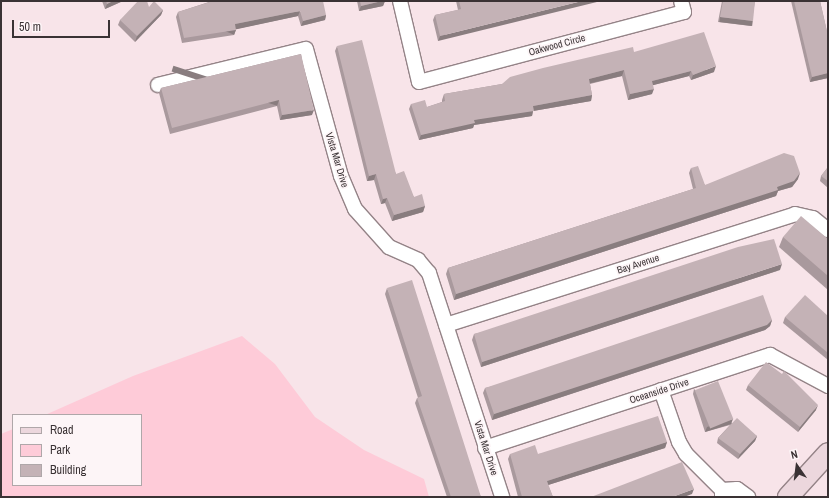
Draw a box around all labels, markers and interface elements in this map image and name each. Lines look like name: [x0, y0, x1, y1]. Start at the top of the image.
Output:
scale bar: [14, 12, 112, 38]
text: 50 m: [19, 19, 41, 35]
street label: Oakwood Circle: [527, 32, 587, 58]
street label: Vista Mar Drive: [323, 131, 351, 189]
street label: Bay Avenue: [615, 251, 661, 277]
street label: Oceanside Drive: [628, 376, 690, 406]
legend: [12, 414, 142, 486]
street label: Vista Mar Drive: [472, 419, 500, 477]
text: Road: [50, 422, 74, 438]
text: Park: [50, 442, 70, 458]
north arrow: [777, 446, 817, 486]
text: N: [789, 447, 799, 462]
text: Building: [50, 462, 86, 478]

